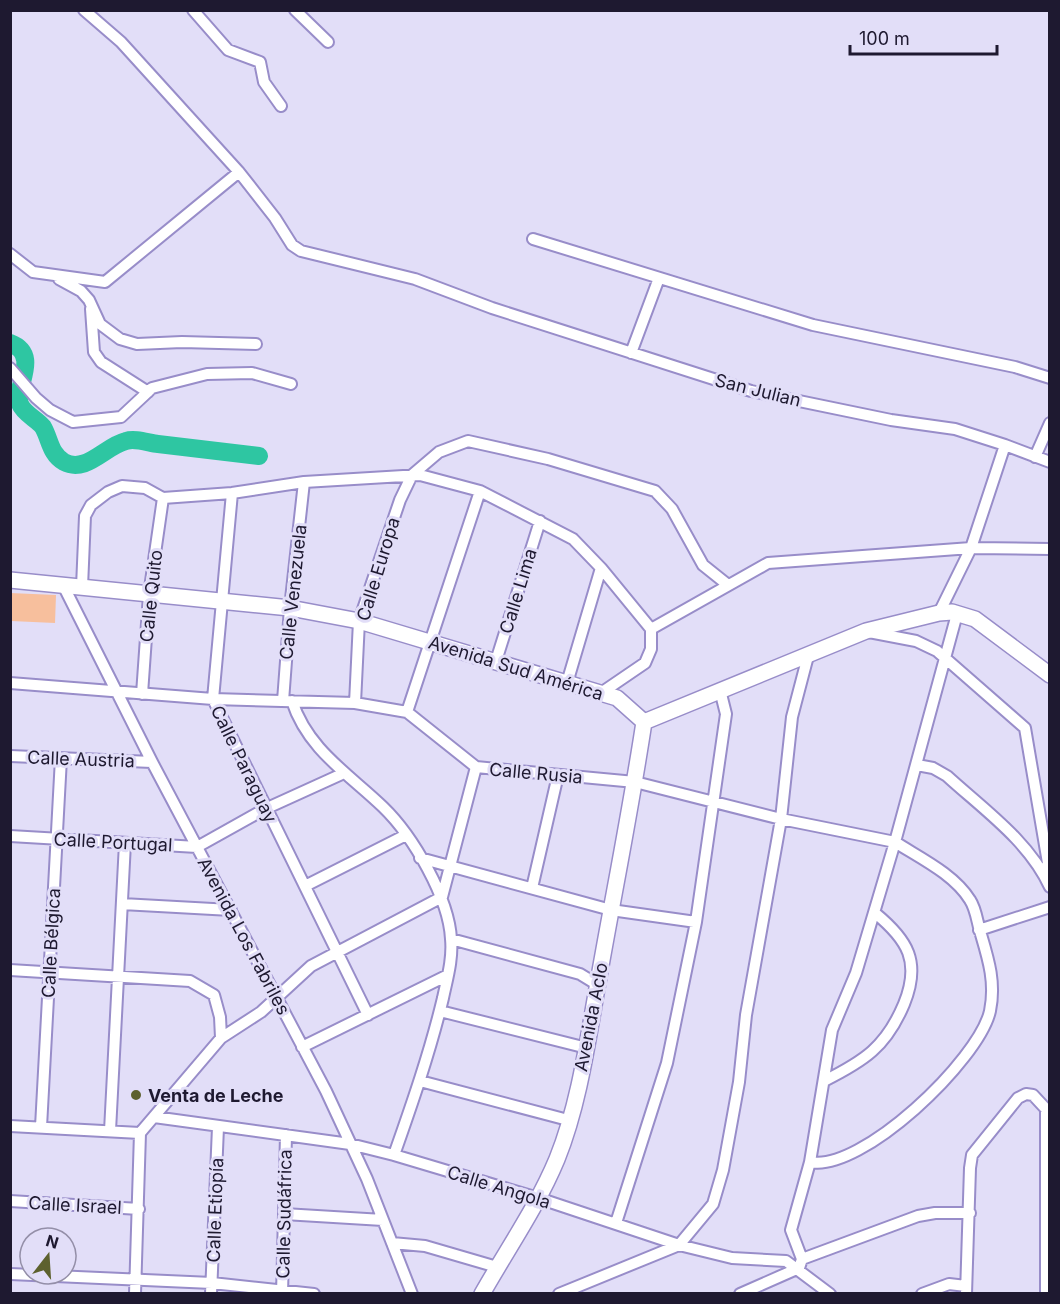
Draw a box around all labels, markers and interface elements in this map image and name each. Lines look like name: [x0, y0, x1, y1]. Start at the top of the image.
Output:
scale bar: [850, 18, 997, 56]
text: 100 m: [859, 28, 910, 49]
street label: San Julian: [713, 369, 803, 411]
street label: Calle Europa: [352, 514, 404, 624]
street label: Calle Venezuela: [275, 523, 311, 661]
street label: Calle Lima: [495, 546, 541, 636]
street label: Calle Quito: [136, 549, 166, 643]
street label: Avenida Sud América: [426, 631, 606, 705]
street label: Calle Paraguay: [207, 702, 281, 826]
street label: Calle Austria: [27, 747, 135, 771]
street label: Calle Rusia: [488, 758, 584, 788]
street label: Calle Portugal: [53, 828, 173, 856]
street label: Avenida Los Fabriles: [194, 854, 294, 1018]
street label: Calle Bélgica: [38, 887, 64, 999]
street label: Avenida Aclo: [570, 961, 612, 1073]
place label: Venta de Leche: [148, 1085, 284, 1106]
marker: Venta de Leche: [129, 1088, 143, 1102]
street label: Calle Sudáfrica: [272, 1149, 296, 1279]
street label: Calle Etiopía: [203, 1157, 227, 1263]
street label: Calle Angola: [445, 1161, 553, 1213]
street label: Calle Israel: [28, 1192, 122, 1218]
north arrow: [18, 1226, 78, 1286]
text: N: [44, 1230, 61, 1253]

